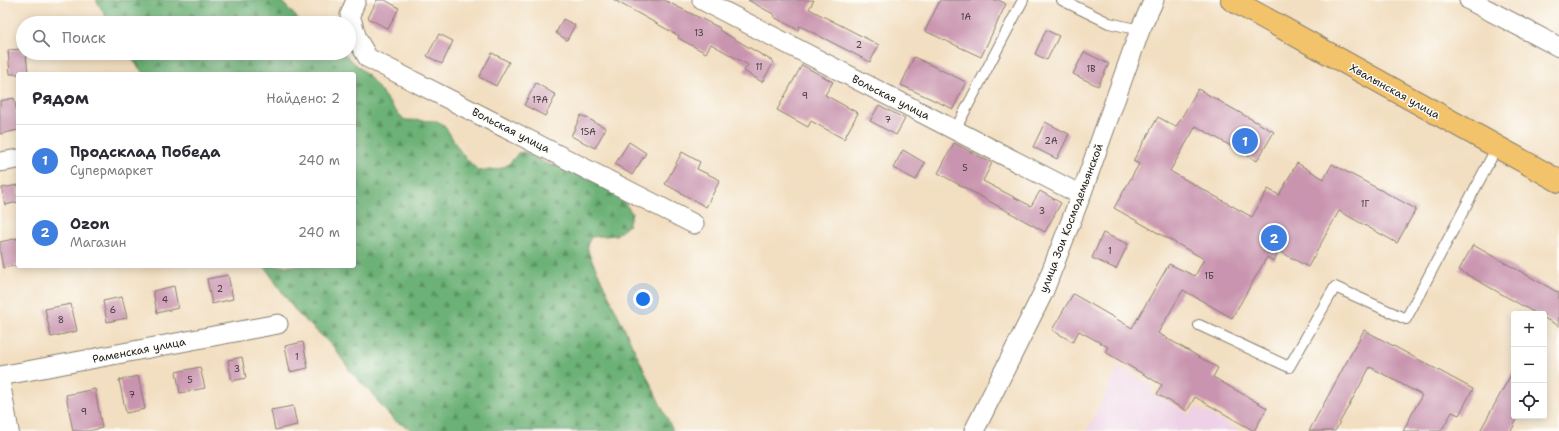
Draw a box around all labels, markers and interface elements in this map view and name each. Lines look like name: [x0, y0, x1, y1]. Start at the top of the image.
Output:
house number: 1А: [961, 11, 972, 23]
search box: [16, 16, 356, 60]
icon: search: [30, 27, 52, 49]
house number: 13: [694, 27, 704, 39]
text: Поиск: [62, 28, 106, 48]
house number: 2: [856, 39, 862, 51]
street label: Хвалынская улица: [1347, 60, 1443, 123]
house number: 11: [755, 61, 763, 73]
house number: 1В: [1086, 63, 1096, 75]
street label: Вольская улица: [849, 71, 932, 124]
text: Рядом: [32, 87, 89, 109]
text: Найдено: 2: [266, 90, 340, 107]
house number: 9: [802, 90, 808, 102]
house number: 17А: [532, 94, 549, 106]
street label: Вольская улица: [469, 104, 552, 157]
house number: 7: [885, 114, 891, 126]
house number: 15А: [580, 126, 596, 138]
pin: 1: [1232, 126, 1258, 156]
house number: 2А: [1045, 135, 1058, 147]
street label: улица Зои Космодемьянской: [1036, 141, 1107, 295]
text: Продсклад Победа: [70, 142, 221, 162]
text: 1: [42, 152, 48, 169]
text: 240 m: [298, 152, 340, 169]
text: Супермаркет: [70, 162, 153, 179]
house number: 5: [962, 162, 968, 174]
house number: 1Г: [1361, 198, 1369, 210]
house number: 3: [1039, 205, 1045, 217]
text: Ozon: [70, 214, 110, 234]
pin: 2: [1261, 223, 1287, 253]
text: 2: [40, 224, 50, 241]
text: 240 m: [298, 224, 340, 241]
text: Магазин: [70, 234, 126, 251]
house number: 1: [1108, 245, 1112, 257]
house number: 1Б: [1204, 270, 1214, 282]
house number: 2: [217, 283, 223, 295]
your location: [633, 289, 653, 309]
house number: 4: [162, 294, 168, 306]
house number: 6: [110, 304, 116, 316]
map controls: [1511, 311, 1547, 419]
button: +: [1511, 311, 1547, 347]
house number: 8: [58, 314, 64, 326]
street label: Раменская улица: [91, 334, 187, 367]
button: −: [1511, 347, 1547, 383]
house number: 1: [295, 351, 299, 363]
house number: 3: [234, 363, 240, 375]
house number: 5: [187, 374, 193, 386]
button: locate: [1511, 383, 1547, 419]
house number: 7: [129, 389, 135, 401]
house number: 9: [81, 406, 87, 418]

